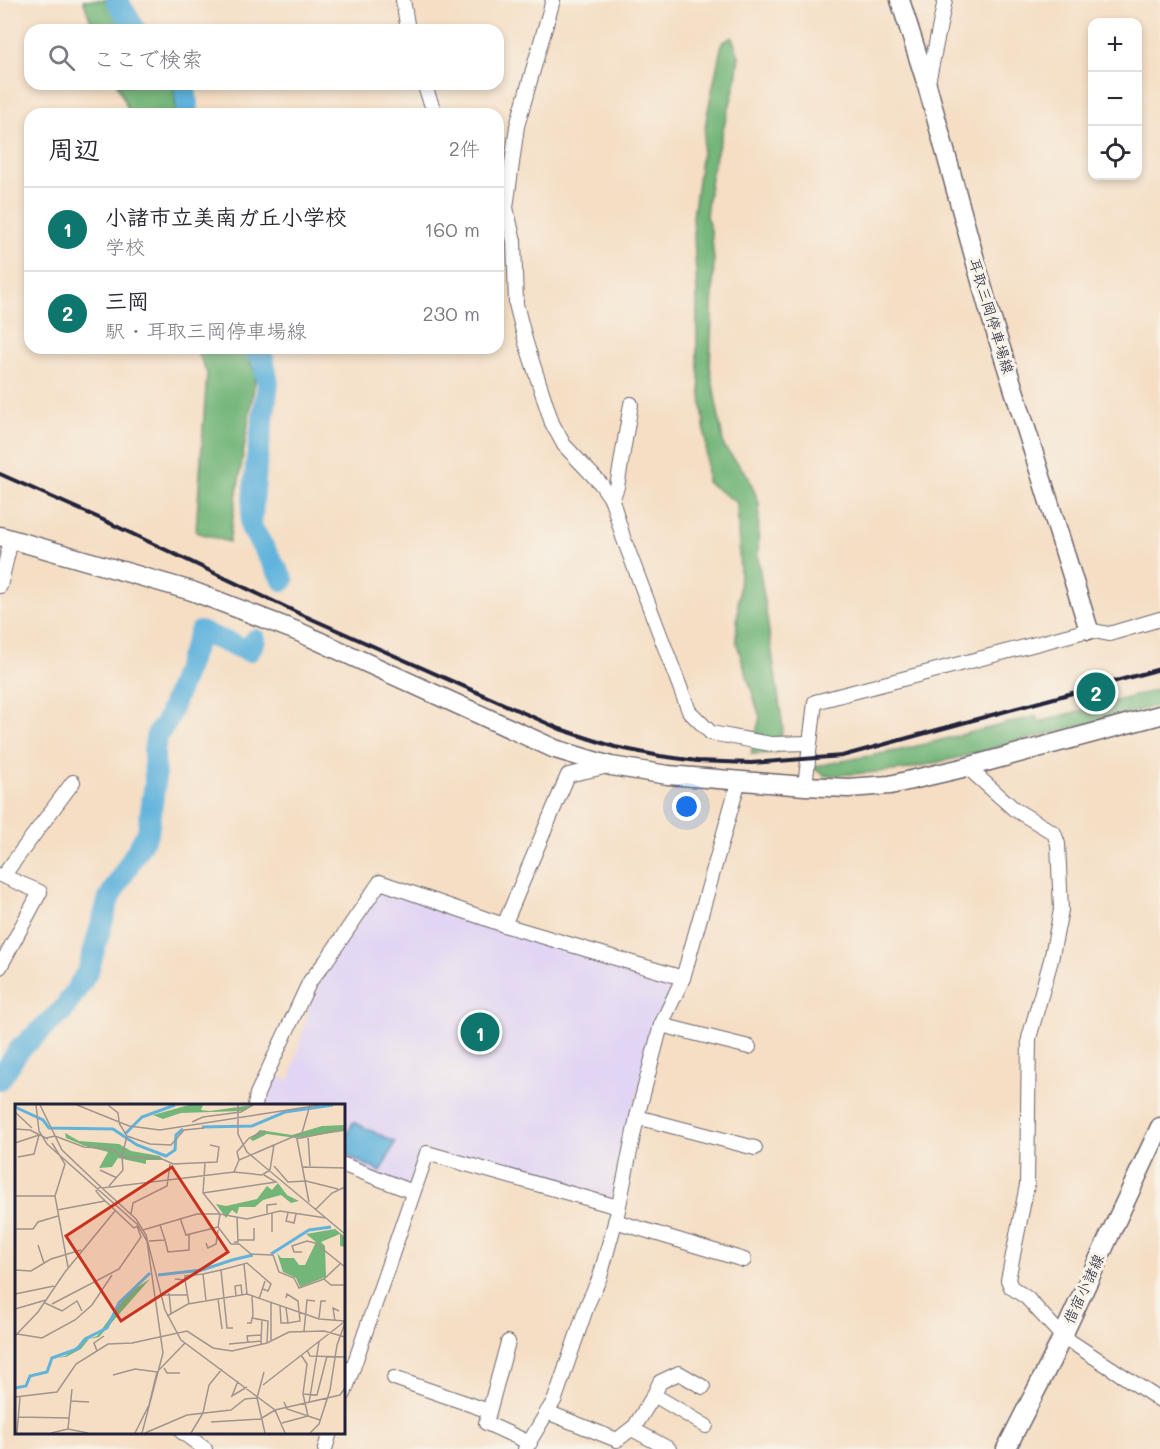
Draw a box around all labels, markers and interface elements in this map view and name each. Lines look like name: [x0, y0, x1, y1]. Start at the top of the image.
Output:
map controls: [1088, 18, 1142, 180]
button: +: [1088, 18, 1142, 72]
search box: [24, 24, 504, 90]
icon: search: [45, 41, 78, 74]
text: ここで検索: [93, 44, 203, 73]
button: −: [1088, 72, 1142, 126]
button: locate: [1088, 126, 1142, 180]
text: 周辺: [48, 132, 100, 166]
text: 2件: [449, 135, 480, 161]
text: 小諸市立美南ガ丘小学校: [105, 202, 347, 231]
text: 1: [63, 216, 72, 242]
text: 160 m: [424, 216, 480, 242]
text: 学校: [105, 233, 145, 259]
street label: 耳取三岡停車場線: [965, 255, 1019, 376]
text: 三岡: [105, 286, 149, 315]
text: 2: [62, 300, 73, 326]
text: 230 m: [422, 300, 480, 326]
text: 駅 · 耳取三岡停車場線: [105, 317, 307, 343]
pin: 2: [1076, 670, 1116, 714]
your location: [672, 792, 701, 821]
pin: 1: [460, 1010, 500, 1054]
inset map: [15, 1104, 345, 1434]
street label: 借宿小諸線: [1058, 1250, 1108, 1327]

